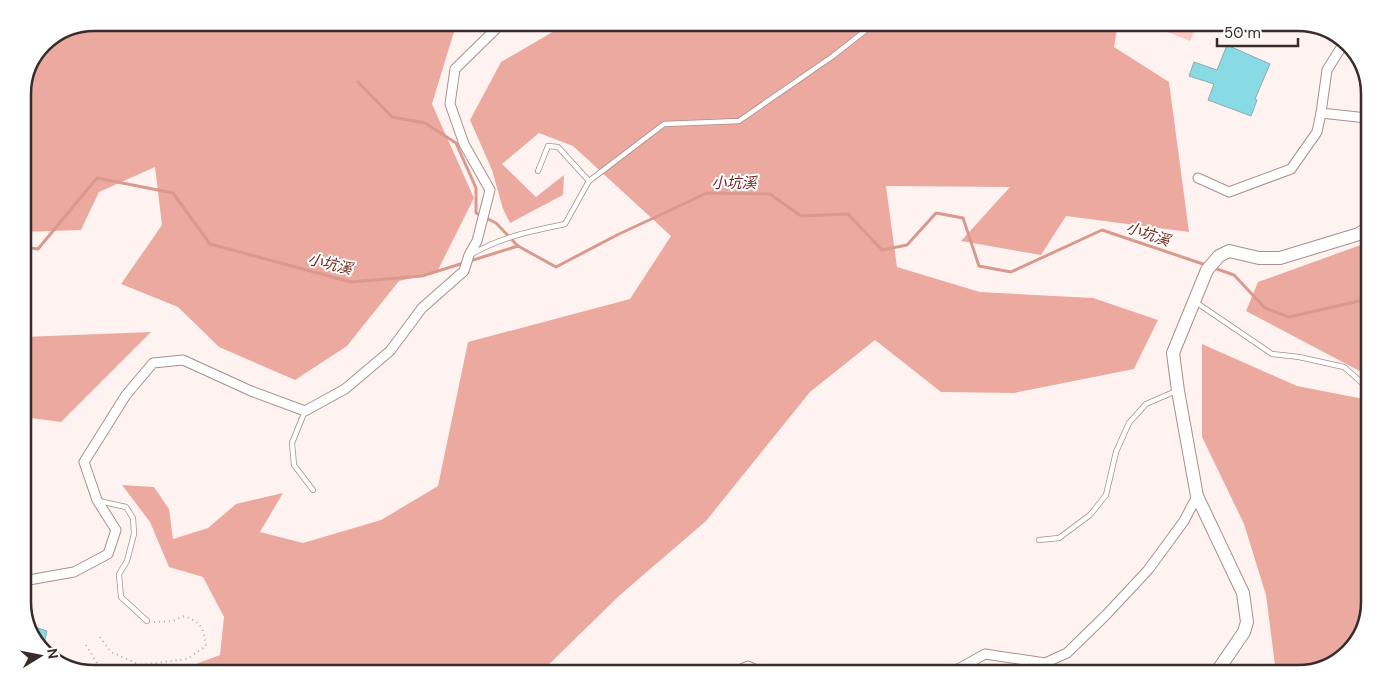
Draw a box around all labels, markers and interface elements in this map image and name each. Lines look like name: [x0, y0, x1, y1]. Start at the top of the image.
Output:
scale bar: [1217, 15, 1298, 47]
text: 50 m: [1224, 23, 1261, 43]
water label: 小坑溪: [711, 173, 758, 193]
water label: 小坑溪: [1123, 217, 1174, 251]
water label: 小坑溪: [306, 249, 356, 280]
north arrow: [15, 631, 65, 681]
text: N: [43, 647, 63, 660]

